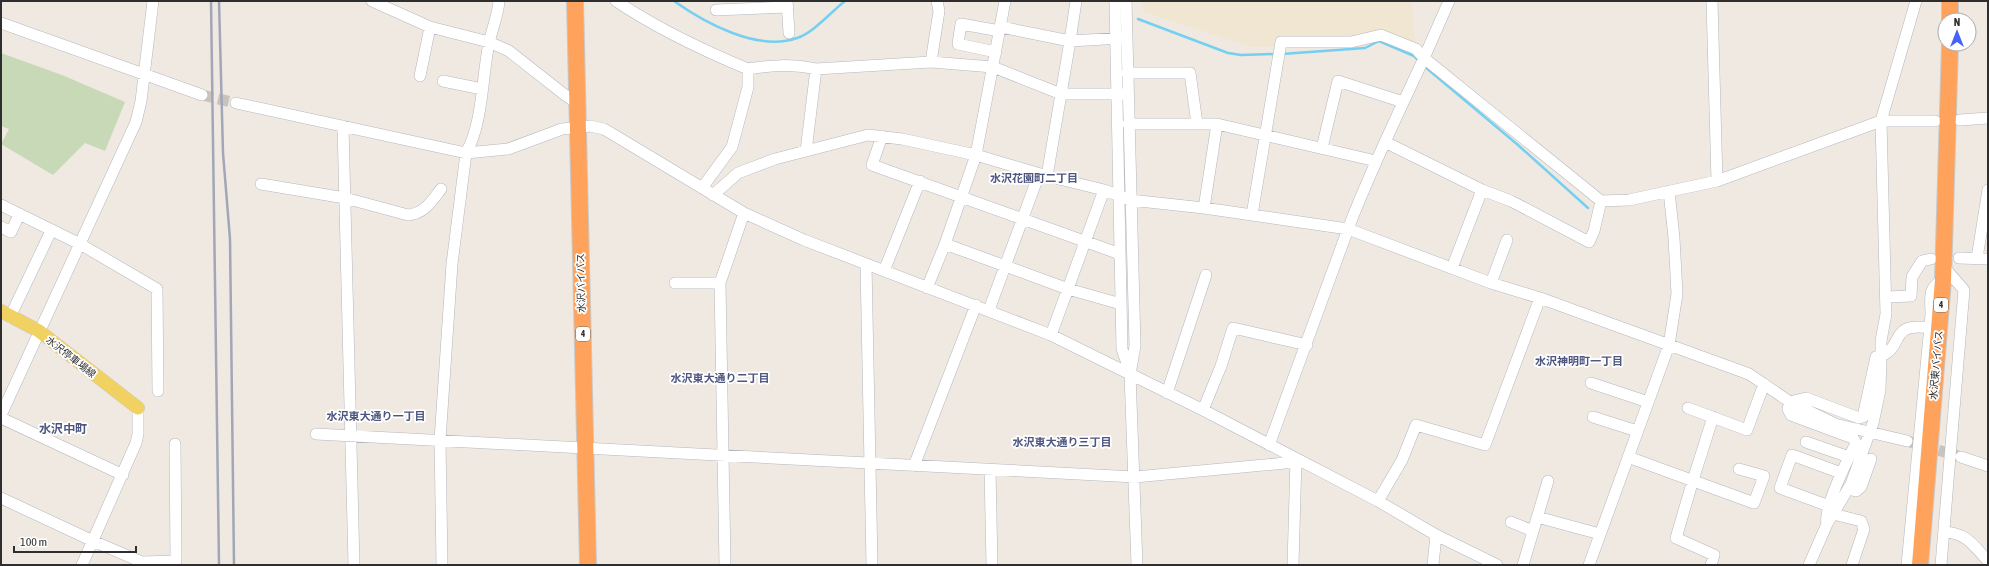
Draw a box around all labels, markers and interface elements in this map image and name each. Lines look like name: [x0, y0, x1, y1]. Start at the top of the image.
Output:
north arrow: [1937, 12, 1977, 52]
text: N: [1954, 16, 1960, 28]
district label: 水沢花園町二丁目: [990, 172, 1078, 184]
street label: 水沢バイパス: [575, 253, 587, 313]
road number: 4: [1934, 298, 1948, 312]
road number: 4: [576, 327, 590, 341]
street label: 水沢東バイパス: [1927, 330, 1945, 400]
street label: 水沢停車場線: [44, 334, 98, 380]
district label: 水沢神明町一丁目: [1535, 355, 1623, 367]
district label: 水沢東大通り二丁目: [671, 372, 770, 384]
district label: 水沢東大通り一丁目: [327, 410, 426, 422]
district label: 水沢中町: [39, 422, 87, 436]
district label: 水沢東大通り三丁目: [1013, 436, 1112, 448]
scale bar: [14, 528, 136, 554]
text: 100 m: [20, 535, 47, 549]

